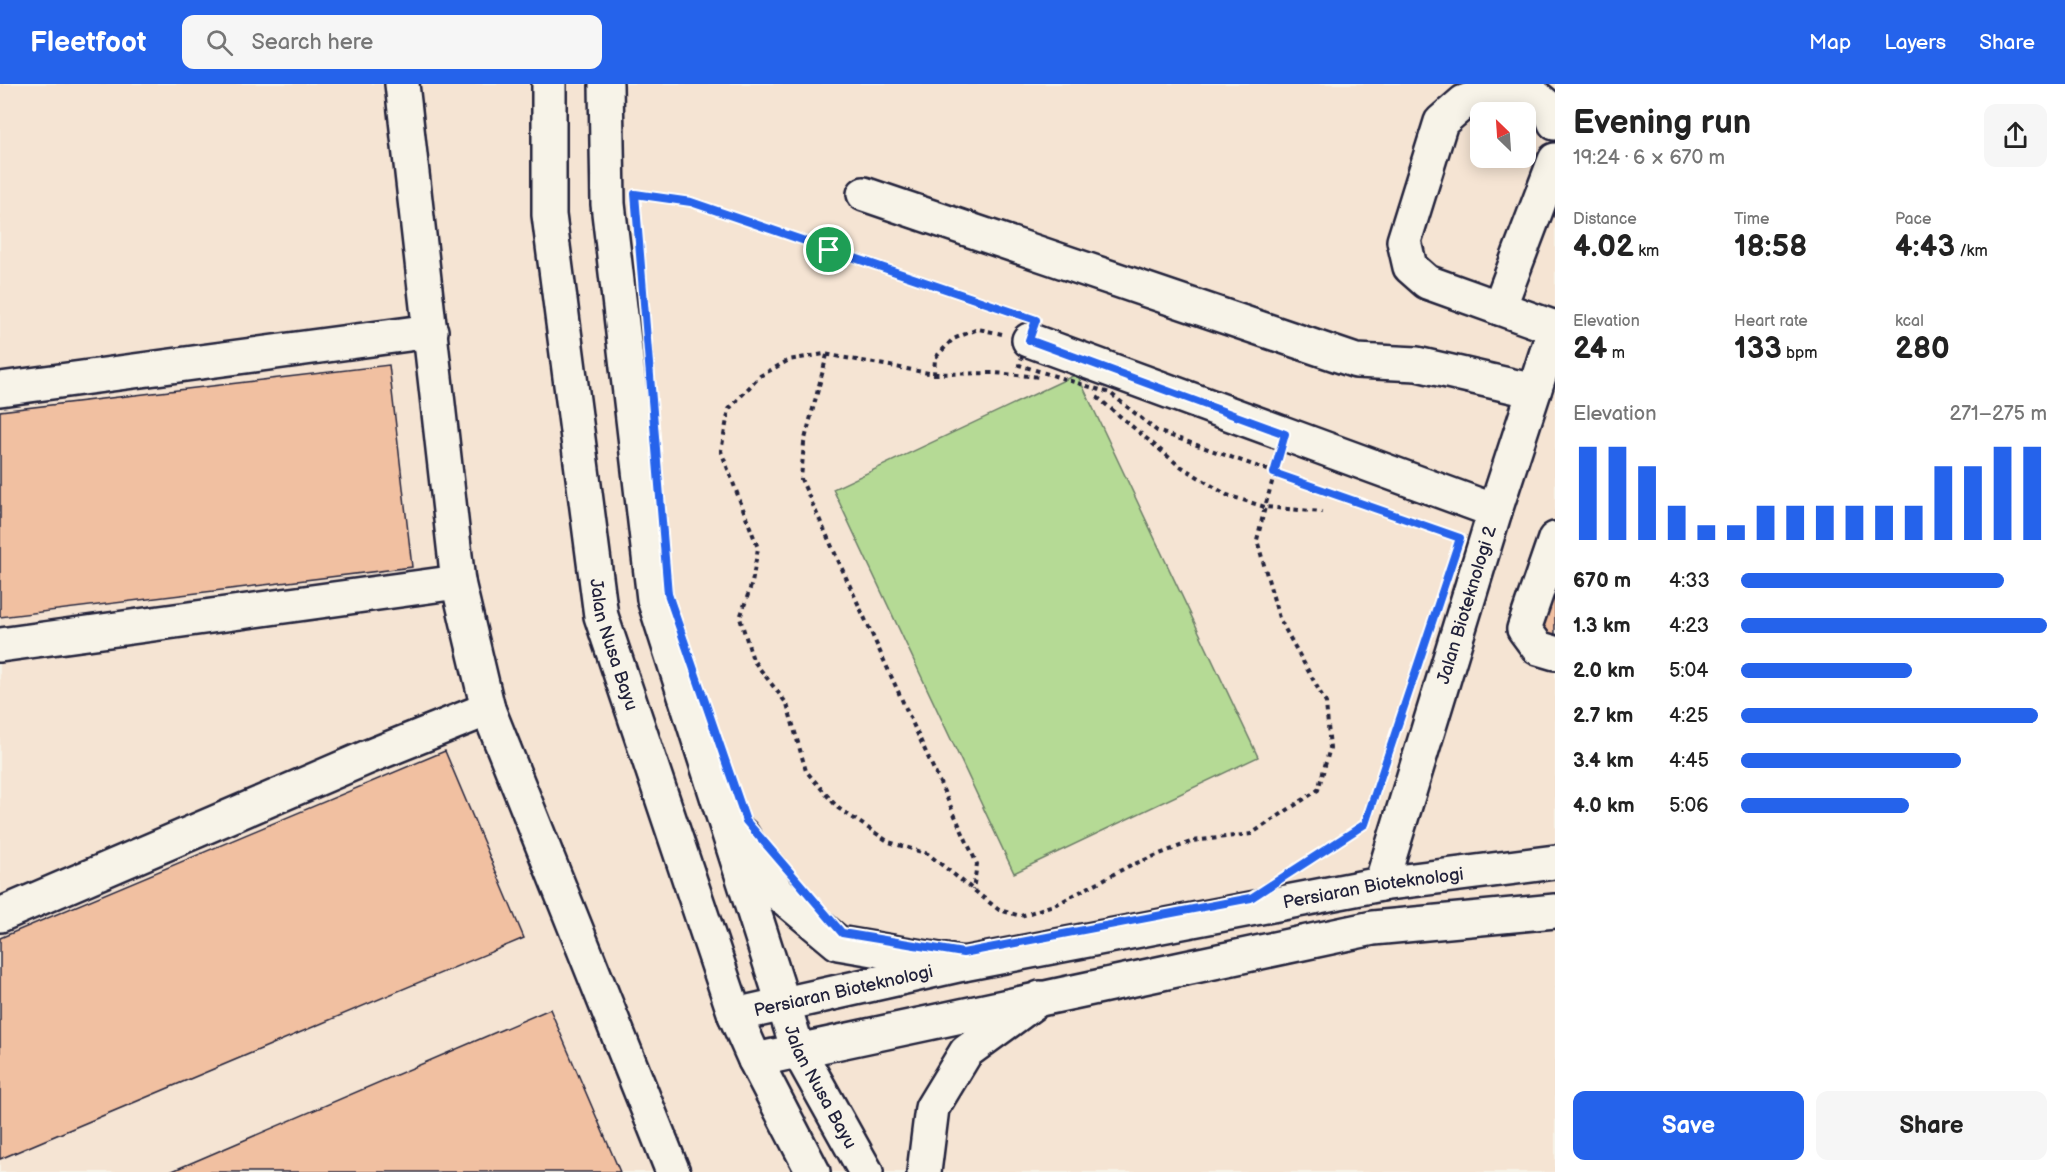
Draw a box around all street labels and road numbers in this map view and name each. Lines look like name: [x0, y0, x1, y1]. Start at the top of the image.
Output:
street label: Jalan Bioteknologi 2: [1432, 523, 1500, 686]
street label: Jalan Nusa Bayu: [586, 577, 642, 713]
street label: Persiaran Bioteknologi: [1281, 863, 1465, 913]
street label: Persiaran Bioteknologi: [752, 961, 935, 1021]
street label: Jalan Nusa Bayu: [780, 1023, 861, 1152]

